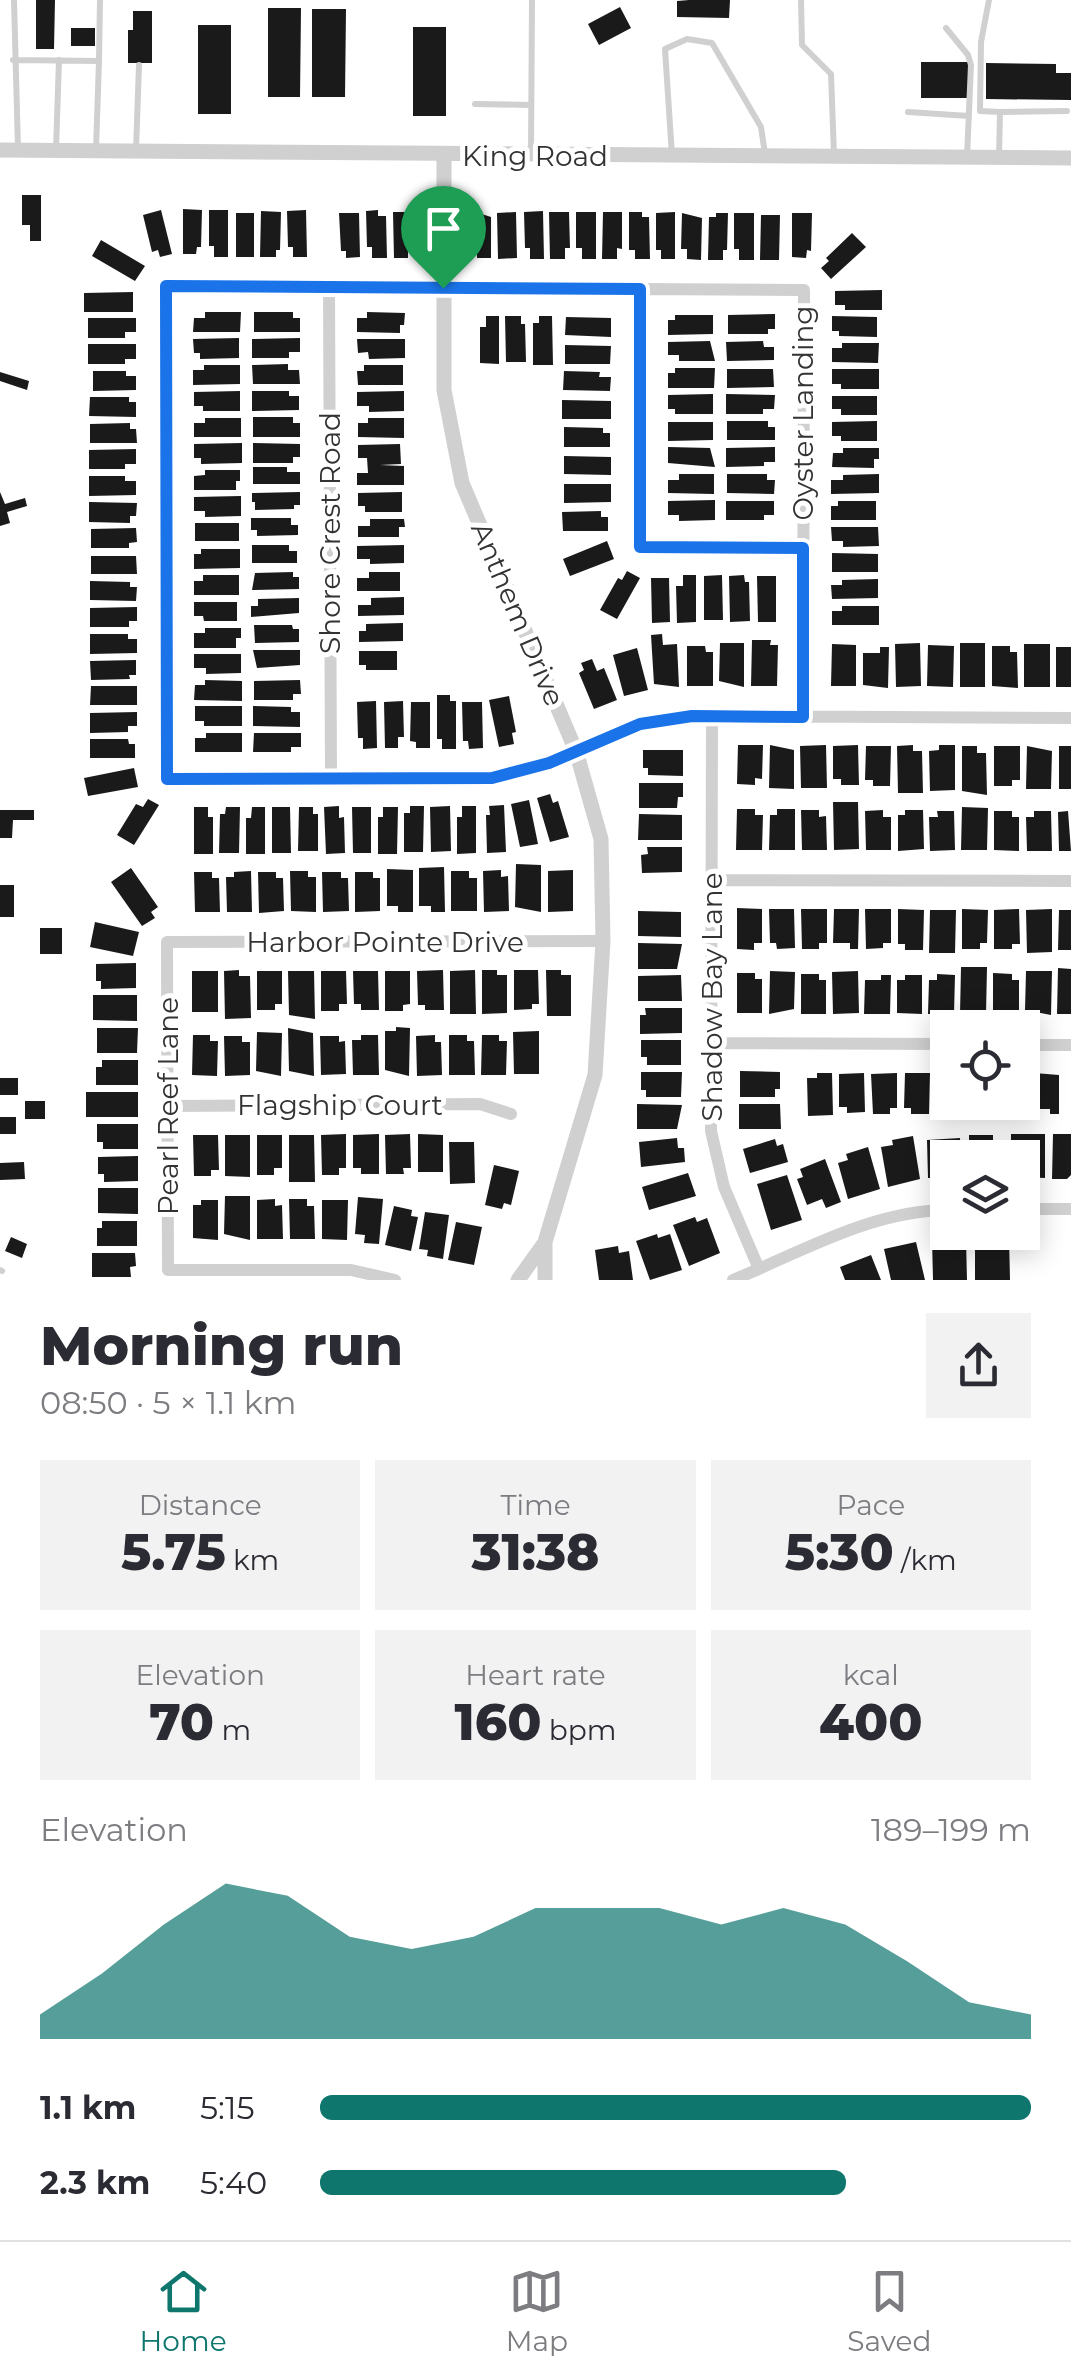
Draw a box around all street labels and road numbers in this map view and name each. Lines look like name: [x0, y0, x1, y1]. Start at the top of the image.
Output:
street label: King Road: [462, 139, 608, 173]
street label: Oyster Landing: [786, 305, 820, 521]
street label: Shore Crest Road: [313, 412, 347, 654]
street label: Anthem Drive: [464, 517, 572, 711]
street label: Shadow Bay Lane: [695, 872, 729, 1122]
street label: Harbor Pointe Drive: [246, 925, 524, 959]
street label: Pearl Reef Lane: [151, 997, 185, 1215]
street label: Flagship Court: [237, 1088, 443, 1122]

